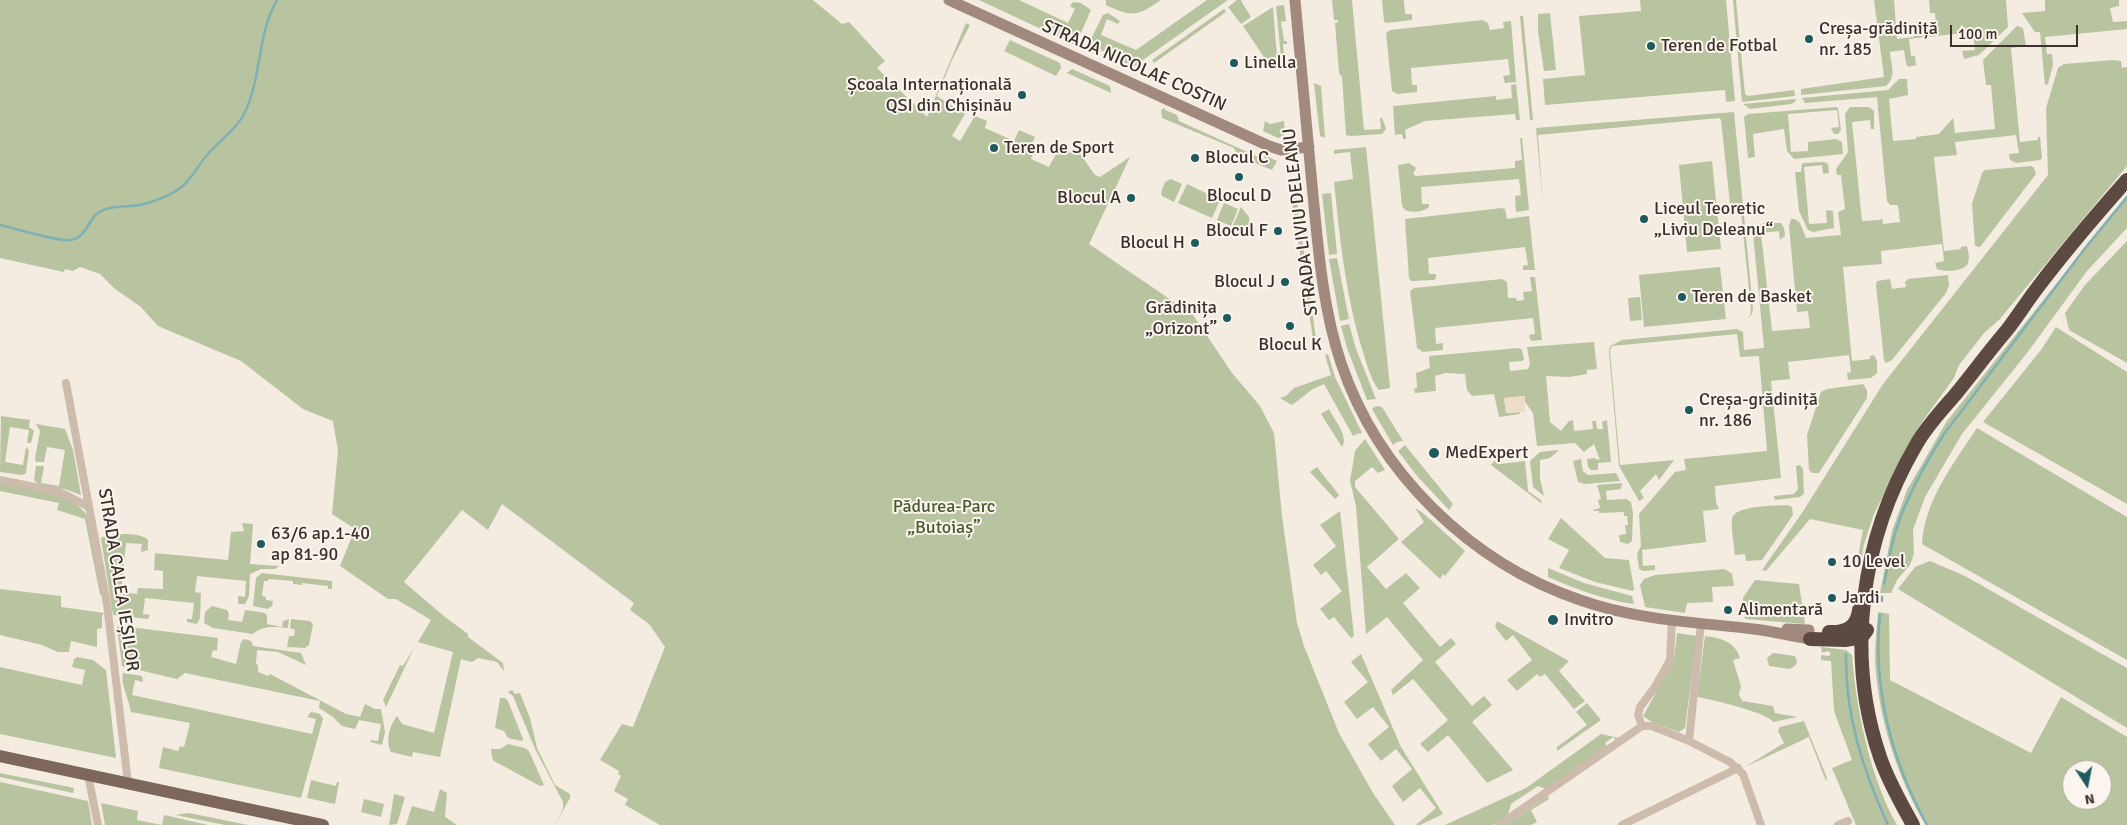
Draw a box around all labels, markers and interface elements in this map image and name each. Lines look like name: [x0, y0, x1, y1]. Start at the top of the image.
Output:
scale bar: [1952, 15, 2080, 47]
street label: STRADA NICOLAE COSTIN: [1038, 16, 1230, 116]
place label: Creșa-grădiniță nr. 185: [1819, 18, 1938, 60]
text: 100 m: [1958, 25, 1998, 43]
marker: Creșa-grădiniță nr. 185: [1803, 33, 1815, 45]
place label: Teren de Fotbal: [1661, 35, 1777, 57]
marker: Teren de Fotbal: [1645, 40, 1657, 52]
place label: Linella: [1244, 52, 1296, 74]
marker: Linella: [1228, 57, 1240, 69]
place label: Școala Internațională QSI din Chișinău: [847, 74, 1012, 116]
marker: Școala Internațională QSI din Chișinău: [1016, 89, 1028, 101]
street label: STRADA LIVIU DELEANU: [1279, 127, 1323, 317]
place label: Teren de Sport: [1004, 137, 1114, 159]
marker: Teren de Sport: [988, 142, 1000, 154]
place label: Blocul C: [1205, 147, 1269, 169]
marker: Blocul C: [1189, 152, 1201, 164]
marker: Blocul D: [1233, 171, 1245, 183]
place label: Blocul D: [1207, 185, 1271, 207]
place label: Blocul A: [1057, 187, 1121, 209]
marker: Blocul A: [1125, 192, 1137, 204]
place label: Liceul Teoretic „Liviu Deleanu“: [1654, 198, 1773, 240]
marker: Liceul Teoretic „Liviu Deleanu“: [1638, 213, 1650, 225]
place label: Blocul F: [1206, 220, 1268, 242]
marker: Blocul F: [1272, 225, 1284, 237]
place label: Blocul H: [1120, 232, 1185, 254]
marker: Blocul H: [1189, 237, 1201, 249]
place label: Blocul J: [1214, 271, 1275, 293]
marker: Blocul J: [1279, 276, 1291, 288]
place label: Teren de Basket: [1692, 286, 1812, 308]
marker: Teren de Basket: [1676, 291, 1688, 303]
place label: Grădinița „Orizont”: [1145, 297, 1217, 340]
marker: Grădinița „Orizont”: [1221, 312, 1233, 324]
marker: Blocul K: [1284, 320, 1296, 332]
place label: Blocul K: [1258, 334, 1322, 356]
place label: Creșa-grădiniță nr. 186: [1699, 389, 1818, 432]
marker: Creșa-grădiniță nr. 186: [1683, 404, 1695, 416]
place label: MedExpert: [1445, 442, 1528, 464]
marker: MedExpert: [1427, 446, 1441, 460]
street label: STRADA CALEA IEȘILOR: [93, 487, 143, 673]
park label: Pădurea-Parc „Butoiaș”: [893, 496, 995, 538]
place label: 63/6 ap.1-40 ap 81-90: [271, 523, 370, 566]
marker: 63/6 ap.1-40 ap 81-90: [255, 538, 267, 550]
place label: 10 Level: [1842, 551, 1905, 573]
marker: 10 Level: [1826, 556, 1838, 568]
place label: Jardi: [1842, 587, 1880, 609]
marker: Jardi: [1826, 592, 1838, 604]
place label: Alimentară: [1738, 599, 1823, 621]
marker: Alimentară: [1722, 604, 1734, 616]
place label: Invitro: [1564, 609, 1614, 631]
marker: Invitro: [1546, 613, 1560, 627]
north arrow: [2062, 760, 2112, 810]
text: N: [2083, 790, 2096, 809]

